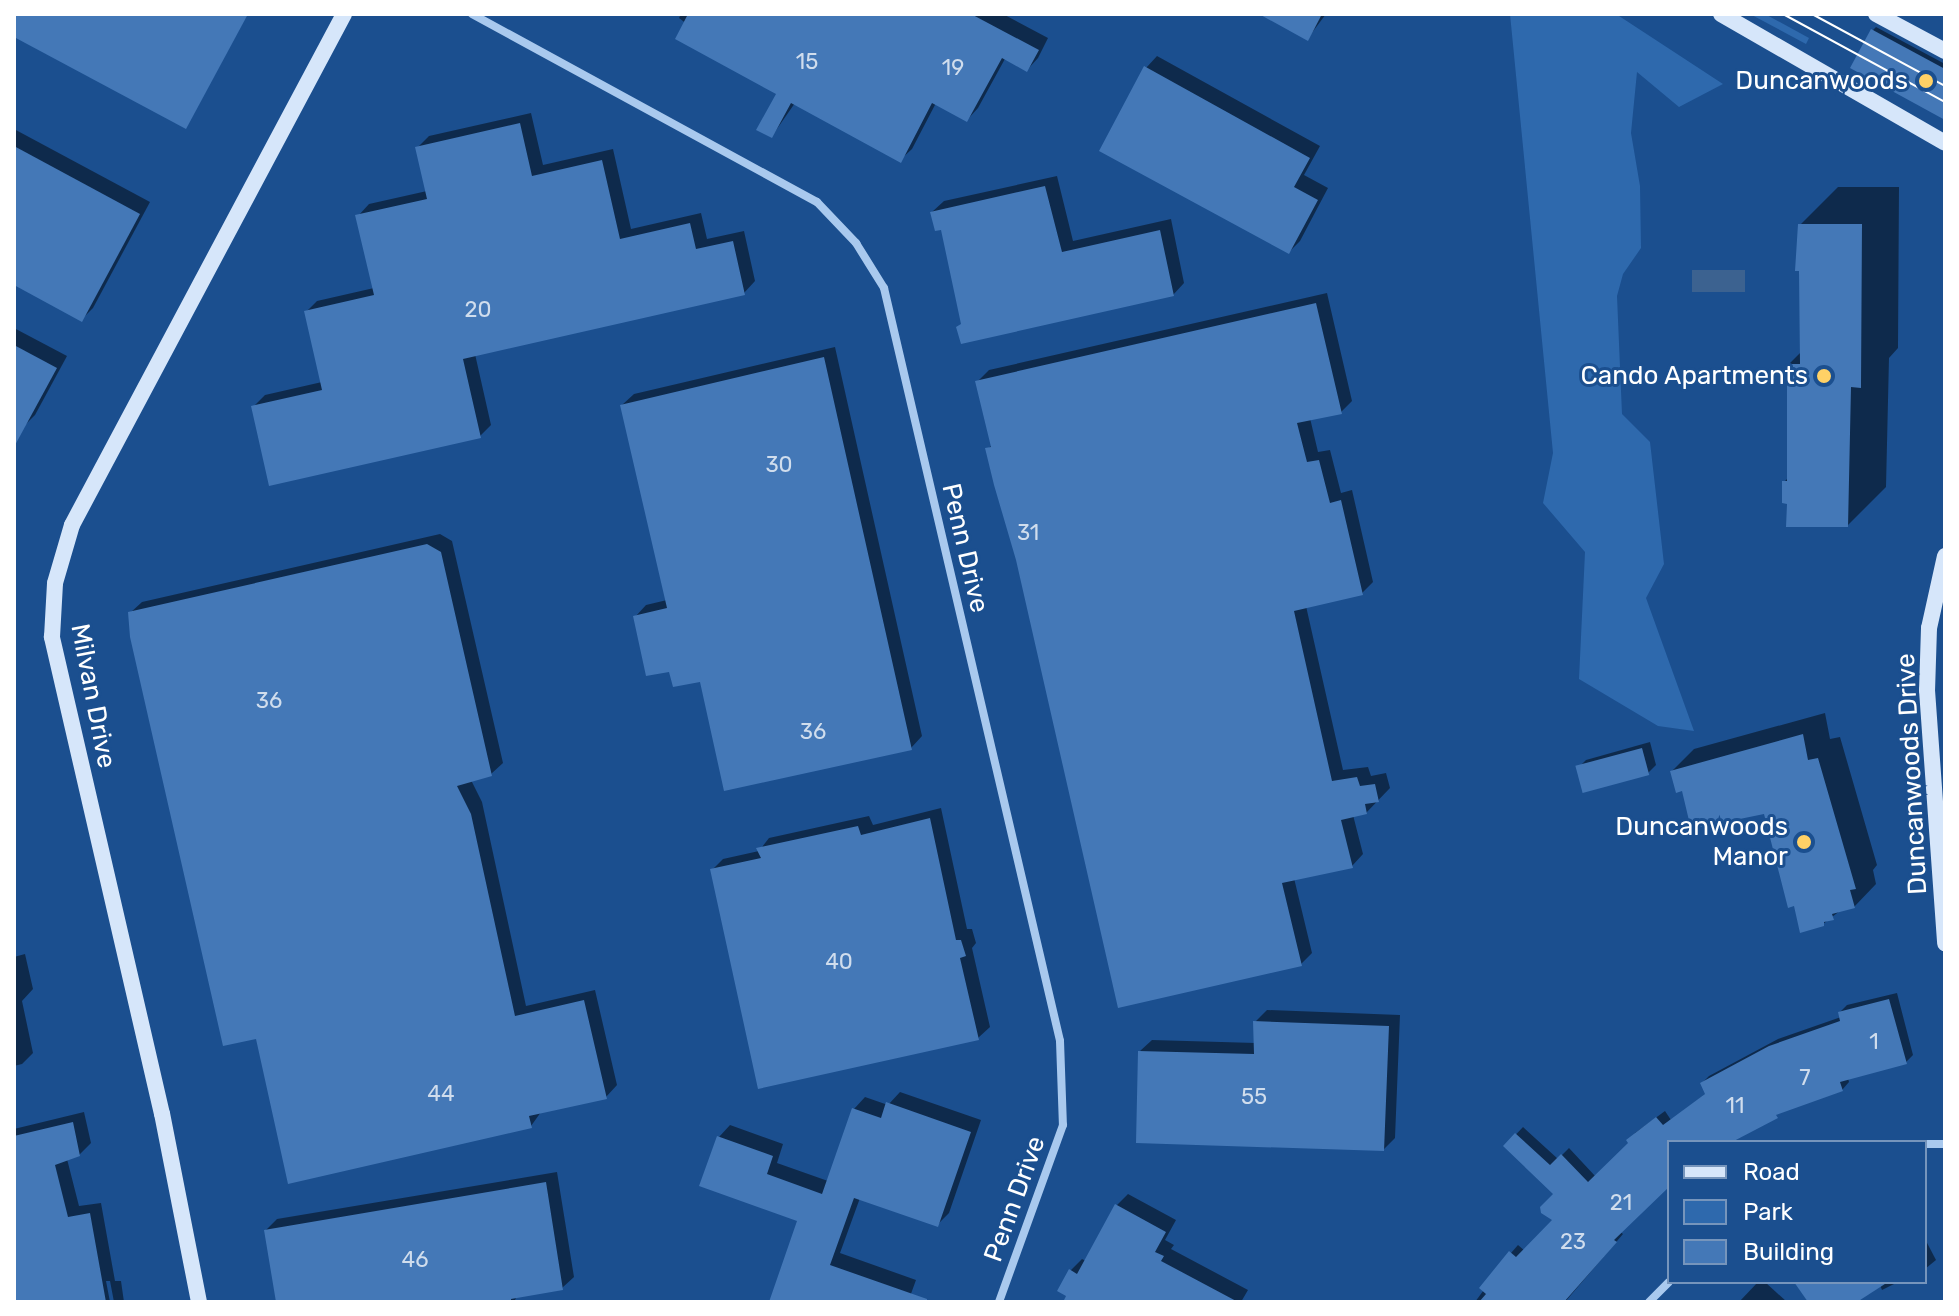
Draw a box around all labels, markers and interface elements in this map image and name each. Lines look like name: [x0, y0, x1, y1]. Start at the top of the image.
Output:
house number: 15: [796, 49, 818, 75]
house number: 19: [942, 55, 964, 81]
place label: Duncanwoods: [1735, 65, 1908, 97]
marker: Duncanwoods: [1915, 70, 1937, 92]
house number: 20: [465, 297, 491, 323]
place label: Cando Apartments: [1580, 360, 1808, 392]
marker: Cando Apartments: [1815, 367, 1833, 385]
house number: 30: [765, 452, 793, 478]
street label: Penn Drive: [935, 480, 995, 616]
house number: 31: [1017, 520, 1039, 546]
street label: Milvan Drive: [64, 621, 122, 771]
street label: Duncanwoods Drive: [1890, 653, 1934, 895]
house number: 36: [256, 688, 282, 714]
house number: 36: [800, 719, 826, 745]
place label: Duncanwoods Manor: [1615, 811, 1788, 872]
marker: Duncanwoods Manor: [1795, 833, 1813, 851]
house number: 40: [825, 949, 853, 975]
house number: 1: [1869, 1029, 1879, 1055]
house number: 7: [1799, 1065, 1811, 1091]
house number: 44: [427, 1081, 455, 1107]
house number: 55: [1241, 1084, 1267, 1110]
house number: 11: [1726, 1093, 1744, 1119]
street label: Penn Drive: [978, 1132, 1052, 1266]
legend: [1667, 1140, 1927, 1284]
text: Road: [1743, 1158, 1800, 1186]
house number: 21: [1610, 1190, 1632, 1216]
text: Park: [1743, 1198, 1793, 1226]
house number: 23: [1560, 1229, 1586, 1255]
text: Building: [1743, 1238, 1834, 1266]
house number: 46: [402, 1247, 428, 1273]

